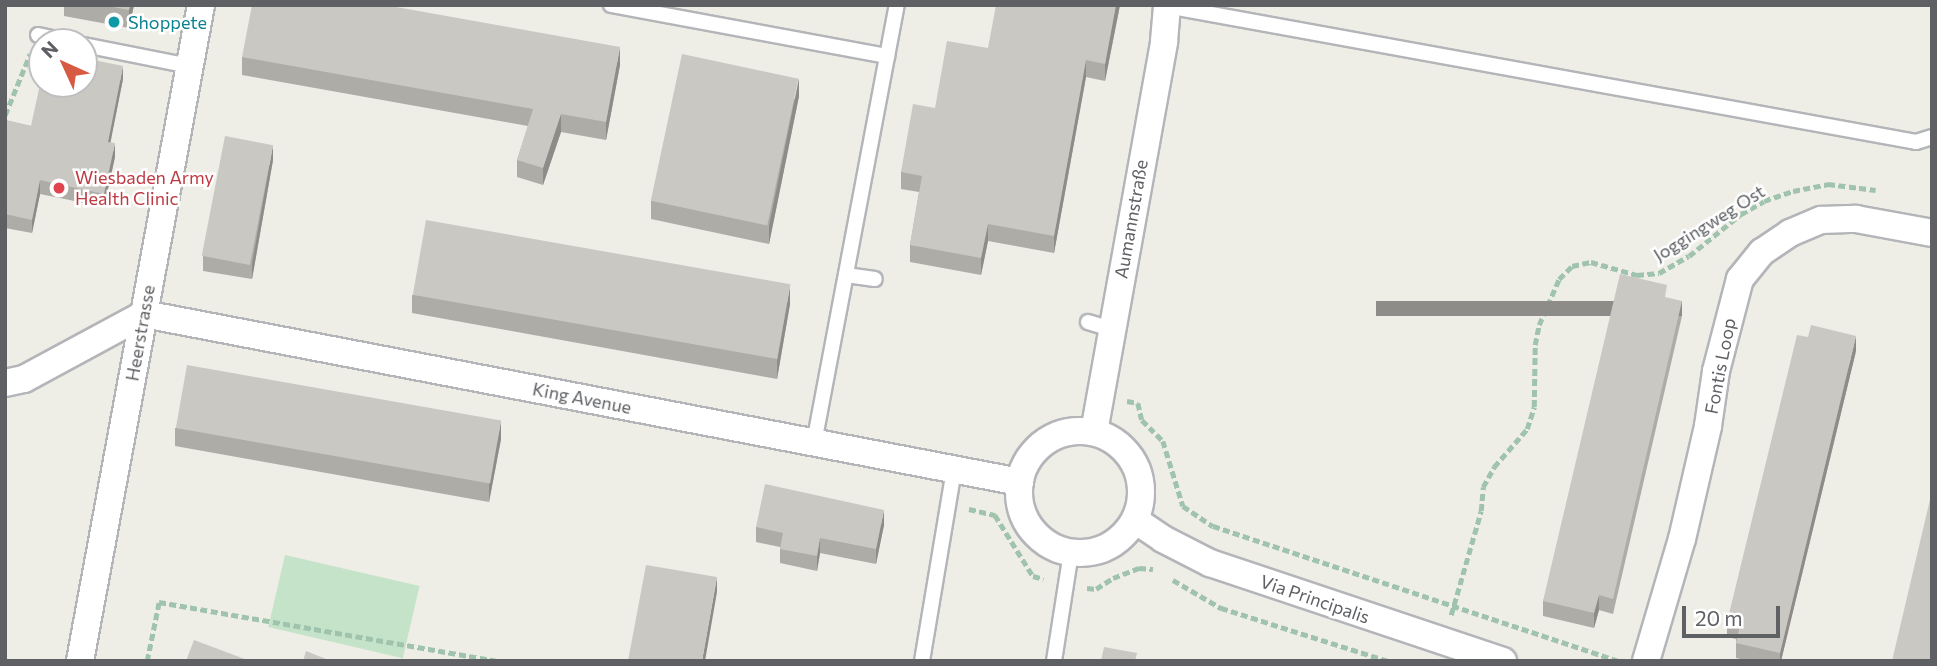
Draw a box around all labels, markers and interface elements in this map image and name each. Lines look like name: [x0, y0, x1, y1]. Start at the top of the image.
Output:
place label: Shoppete: [128, 11, 207, 33]
marker: Shoppete: [106, 14, 122, 30]
north arrow: [28, 28, 98, 98]
text: N: [36, 36, 62, 62]
street label: Aumannstraße: [1110, 158, 1152, 280]
place label: Wiesbaden Army Health Clinic: [75, 167, 214, 210]
marker: Wiesbaden Army Health Clinic: [49, 178, 69, 198]
street label: Joggingweg Ost: [1649, 180, 1769, 266]
street label: Heerstrasse: [121, 283, 159, 383]
street label: Fontis Loop: [1700, 316, 1740, 416]
street label: King Avenue: [531, 378, 633, 418]
street label: Via Principalis: [1257, 570, 1373, 628]
scale bar: [1685, 592, 1783, 636]
text: 20 m: [1695, 605, 1743, 630]

